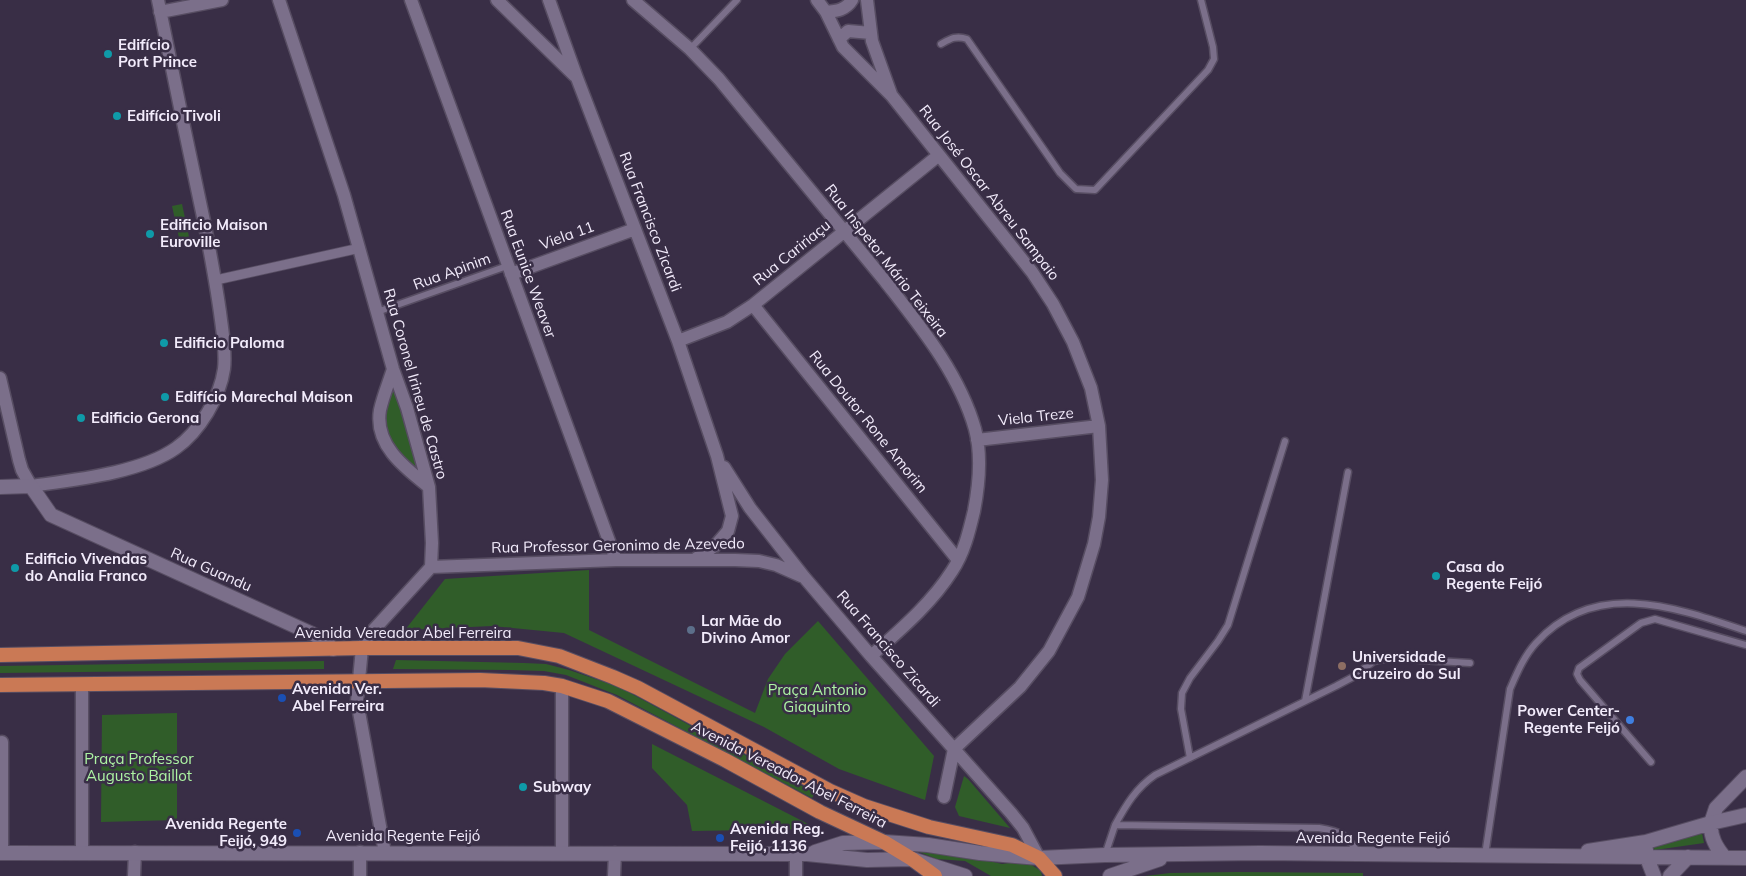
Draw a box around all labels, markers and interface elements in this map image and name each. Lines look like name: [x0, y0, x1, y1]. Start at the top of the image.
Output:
place label: Edifício Port Prince: [118, 36, 197, 71]
marker: Edifício Port Prince: [102, 48, 114, 60]
street label: Rua José Oscar Abreu Sampaio: [915, 102, 1063, 284]
place label: Edifício Tivoli: [127, 107, 221, 125]
marker: Edifício Tivoli: [111, 110, 123, 122]
street label: Rua Francisco Zicardi: [615, 150, 685, 294]
street label: Rua Inspetor Mário Teixeira: [821, 181, 951, 341]
street label: Rua Eunice Weaver: [496, 207, 560, 341]
place label: Edificio Maison Euroville: [160, 216, 268, 251]
street label: Rua Caririaçu: [750, 216, 834, 290]
street label: Viela 11: [537, 218, 597, 254]
marker: Edificio Maison Euroville: [144, 228, 156, 240]
street label: Rua Apinim: [411, 250, 493, 294]
street label: Rua Coronel Irineu de Castro: [379, 287, 451, 481]
place label: Edificio Paloma: [174, 334, 284, 352]
marker: Edificio Paloma: [158, 337, 170, 349]
street label: Rua Doutor Rone Amorim: [805, 347, 931, 497]
place label: Edifício Marechal Maison: [175, 388, 353, 406]
marker: Edifício Marechal Maison: [159, 391, 171, 403]
street label: Viela Treze: [997, 404, 1075, 430]
place label: Edificio Gerona: [91, 409, 199, 427]
marker: Edificio Gerona: [75, 412, 87, 424]
street label: Rua Professor Geronimo de Azevedo: [491, 535, 745, 557]
street label: Rua Guandu: [168, 544, 254, 596]
place label: Edificio Vivendas do Analia Franco: [25, 550, 147, 585]
place label: Casa do Regente Feijó: [1446, 558, 1542, 593]
marker: Edificio Vivendas do Analia Franco: [9, 562, 21, 574]
marker: Casa do Regente Feijó: [1430, 570, 1442, 582]
street label: Rua Francisco Zicardi: [833, 587, 943, 711]
place label: Lar Mãe do Divino Amor: [701, 612, 790, 647]
street label: Avenida Vereador Abel Ferreira: [295, 624, 511, 642]
marker: Lar Mãe do Divino Amor: [685, 624, 697, 636]
place label: Universidade Cruzeiro do Sul: [1352, 648, 1461, 683]
marker: Universidade Cruzeiro do Sul: [1336, 660, 1348, 672]
place label: Avenida Ver. Abel Ferreira: [292, 680, 384, 715]
park label: Praça Antonio Giaquinto: [768, 681, 866, 716]
marker: Avenida Ver. Abel Ferreira: [276, 692, 288, 704]
place label: Power Center- Regente Feijó: [1517, 702, 1620, 737]
marker: Power Center- Regente Feijó: [1624, 714, 1636, 726]
street label: Avenida Vereador Abel Ferreira: [688, 718, 890, 832]
park label: Praça Professor Augusto Baillot: [84, 750, 194, 785]
place label: Subway: [533, 778, 591, 796]
marker: Subway: [517, 781, 529, 793]
place label: Avenida Regente Feijó, 949: [165, 815, 287, 850]
place label: Avenida Reg. Feijó, 1136: [730, 820, 824, 855]
marker: Avenida Regente Feijó, 949: [291, 827, 303, 839]
street label: Avenida Regente Feijó: [326, 827, 480, 845]
street label: Avenida Regente Feijó: [1296, 829, 1450, 847]
marker: Avenida Reg. Feijó, 1136: [714, 832, 726, 844]

